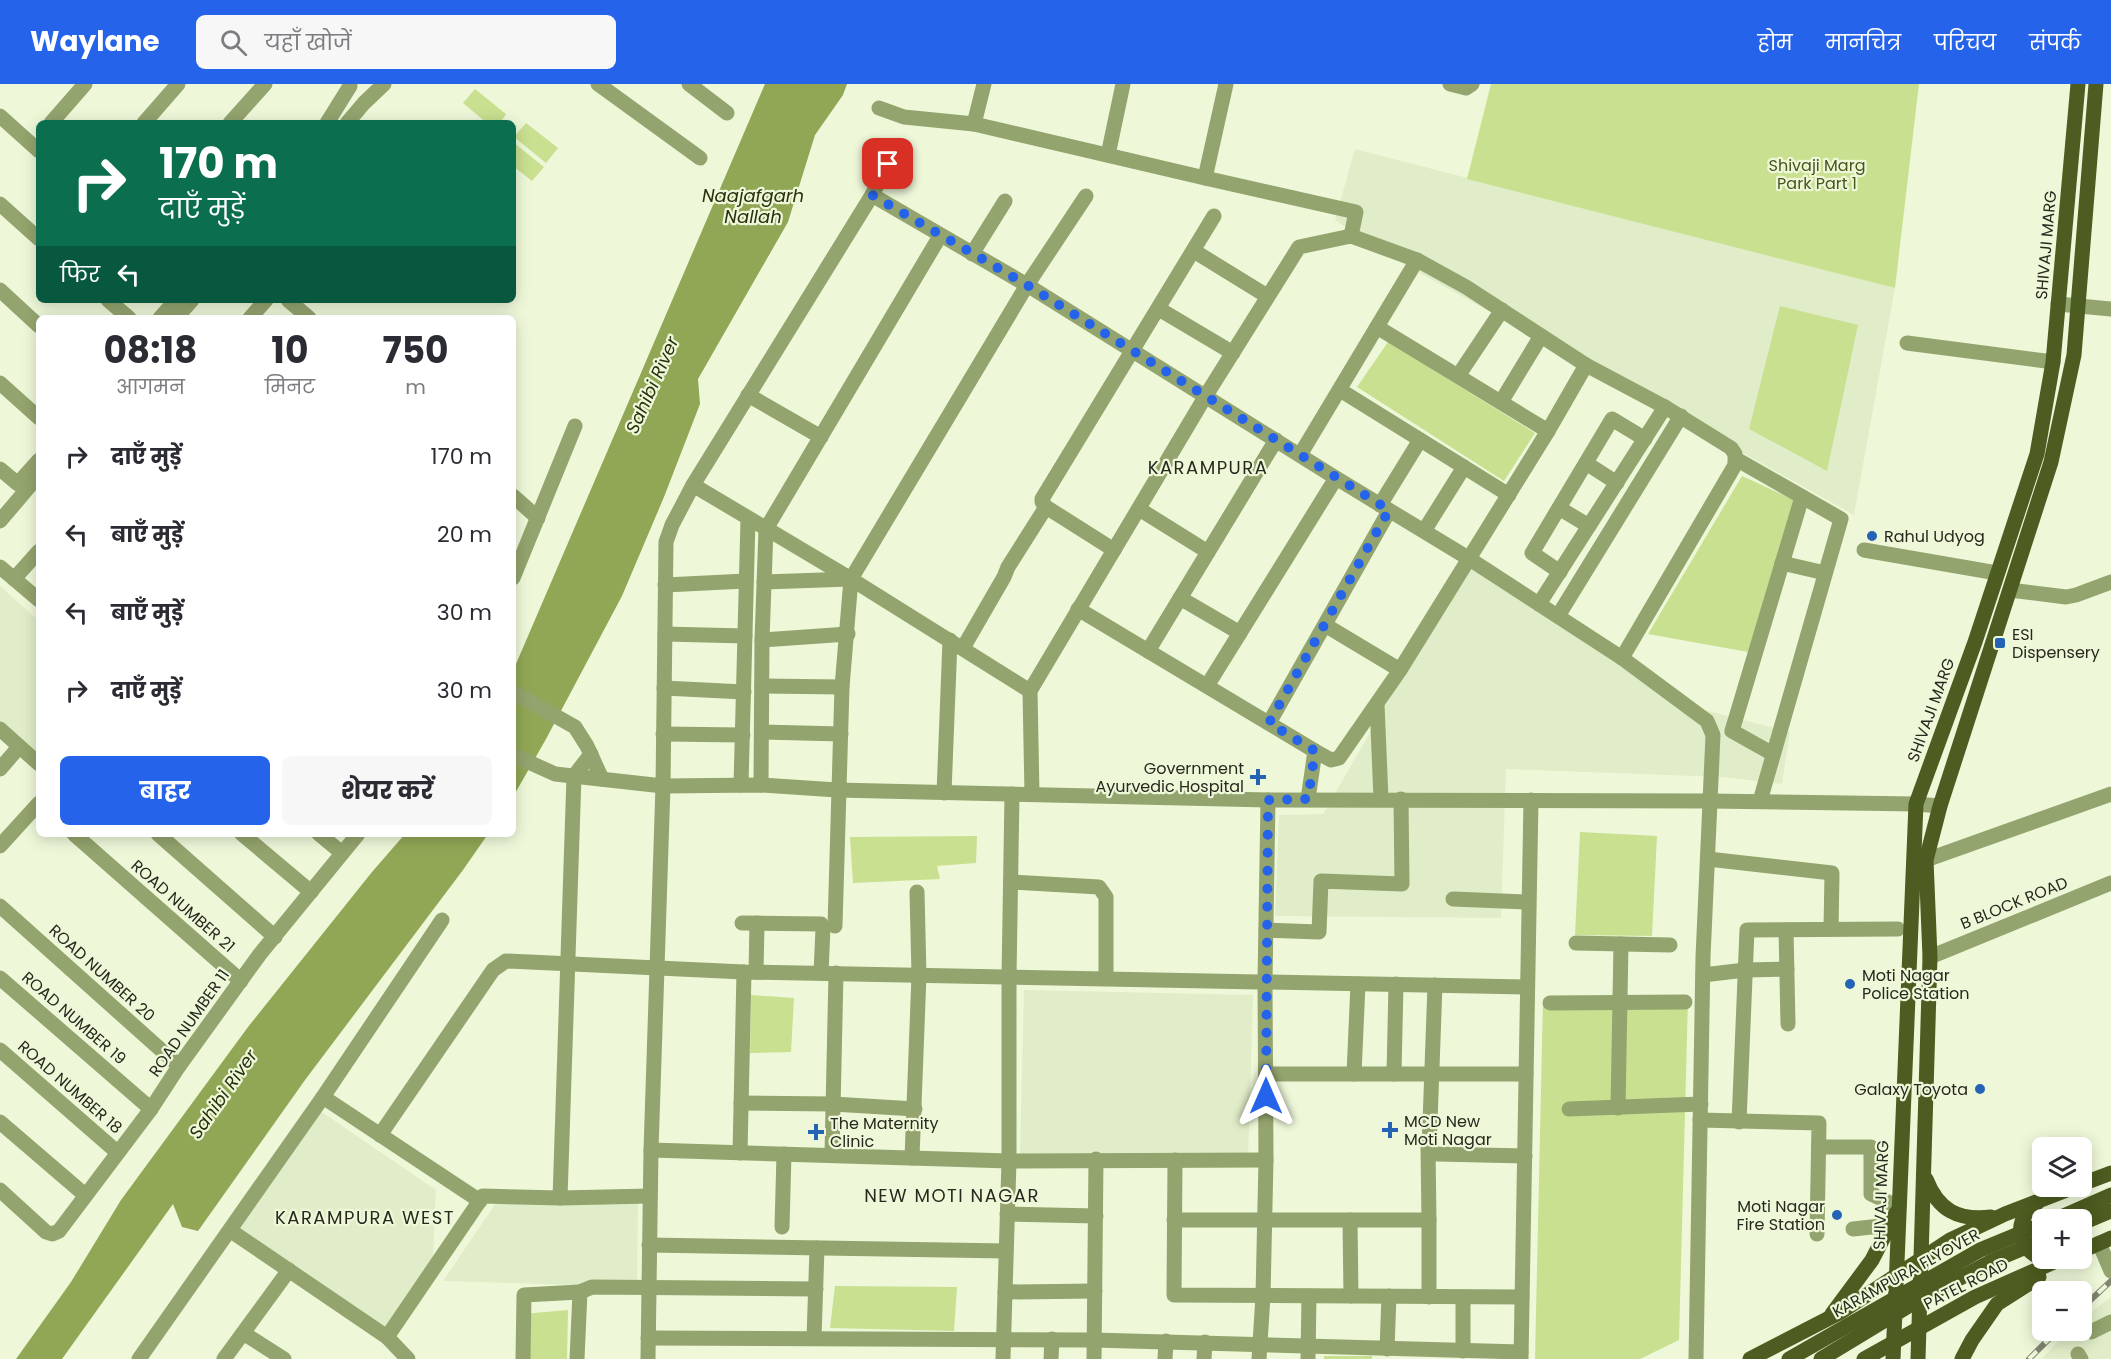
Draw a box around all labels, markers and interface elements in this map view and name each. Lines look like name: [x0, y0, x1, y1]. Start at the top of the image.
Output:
search box: [196, 15, 616, 69]
text: Waylane: [30, 22, 160, 61]
icon: search: [217, 26, 250, 59]
text: यहाँ खोजें: [265, 27, 352, 58]
text: होम: [1758, 28, 1793, 57]
text: मानचित्र: [1826, 28, 1901, 57]
text: परिचय: [1934, 28, 1996, 57]
text: संपर्क: [2029, 28, 2081, 57]
text: 170 m: [159, 134, 278, 193]
pin: [862, 138, 913, 189]
icon: right: [60, 144, 138, 222]
icon: arrive: [871, 147, 904, 180]
park label: Shivaji Marg Park Part 1: [1769, 154, 1865, 195]
water label: Naajafgarh Nallah: [702, 183, 804, 229]
street label: SHIVAJI MARG: [2030, 189, 2062, 301]
text: दाएँ मुड़ें: [159, 190, 245, 227]
icon: left: [112, 258, 145, 291]
text: फिर: [60, 259, 100, 290]
text: 08:18: [103, 325, 197, 376]
text: 10: [271, 325, 308, 376]
text: 750: [382, 325, 449, 376]
water label: Sahibi River: [619, 331, 685, 438]
text: आगमन: [116, 373, 185, 401]
text: मिनट: [265, 373, 315, 401]
text: m: [405, 373, 426, 401]
icon: right: [60, 440, 93, 473]
text: दाएँ मुड़ें: [111, 441, 182, 472]
text: 170 m: [431, 441, 492, 472]
district label: KARAMPURA: [1148, 455, 1268, 480]
icon: left: [60, 518, 93, 551]
text: बाएँ मुड़ें: [111, 519, 183, 550]
text: 20 m: [437, 519, 492, 550]
place label: Rahul Udyog: [1884, 525, 1985, 548]
marker: Rahul Udyog: [1865, 529, 1879, 543]
icon: left: [60, 596, 93, 629]
text: बाएँ मुड़ें: [111, 597, 183, 628]
text: 30 m: [437, 597, 492, 628]
place label: ESI Dispensery: [2012, 623, 2100, 664]
marker: ESI Dispensery: [1993, 636, 2007, 650]
street label: SHIVAJI MARG: [1901, 655, 1961, 765]
icon: right: [60, 674, 93, 707]
text: दाएँ मुड़ें: [111, 675, 182, 706]
text: 30 m: [437, 675, 492, 706]
button: बाहर: [60, 756, 270, 825]
button: शेयर करें: [282, 756, 492, 825]
place label: Government Ayurvedic Hospital: [1095, 757, 1244, 798]
marker: Government Ayurvedic Hospital: [1249, 768, 1267, 786]
street label: ROAD NUMBER 21: [126, 854, 240, 958]
street label: B BLOCK ROAD: [1957, 871, 2071, 935]
street label: ROAD NUMBER 20: [44, 919, 160, 1027]
street label: ROAD NUMBER 11: [143, 964, 235, 1082]
place label: Moti Nagar Police Station: [1862, 964, 1970, 1005]
street label: ROAD NUMBER 19: [17, 966, 131, 1070]
marker: Moti Nagar Police Station: [1843, 977, 1857, 991]
street label: ROAD NUMBER 18: [13, 1035, 127, 1139]
water label: Sahibi River: [183, 1043, 264, 1144]
position arrow: [1234, 1064, 1298, 1128]
place label: Galaxy Toyota: [1854, 1078, 1968, 1101]
marker: Galaxy Toyota: [1973, 1082, 1987, 1096]
place label: MCD New Moti Nagar: [1404, 1110, 1492, 1151]
place label: The Maternity Clinic: [830, 1112, 938, 1153]
marker: MCD New Moti Nagar: [1381, 1121, 1399, 1139]
marker: The Maternity Clinic: [807, 1123, 825, 1141]
map controls: [2032, 1137, 2092, 1341]
button: layers: [2032, 1137, 2092, 1197]
street label: SHIVAJI MARG: [1868, 1140, 1894, 1250]
district label: NEW MOTI NAGAR: [864, 1183, 1040, 1208]
place label: Moti Nagar Fire Station: [1737, 1195, 1825, 1236]
district label: KARAMPURA WEST: [275, 1205, 455, 1230]
marker: Moti Nagar Fire Station: [1830, 1208, 1844, 1222]
button: +: [2032, 1209, 2092, 1269]
street label: KARAMPURA FLYOVER: [1828, 1223, 1984, 1323]
street label: PATEL ROAD: [1920, 1253, 2012, 1315]
button: −: [2032, 1281, 2092, 1341]

